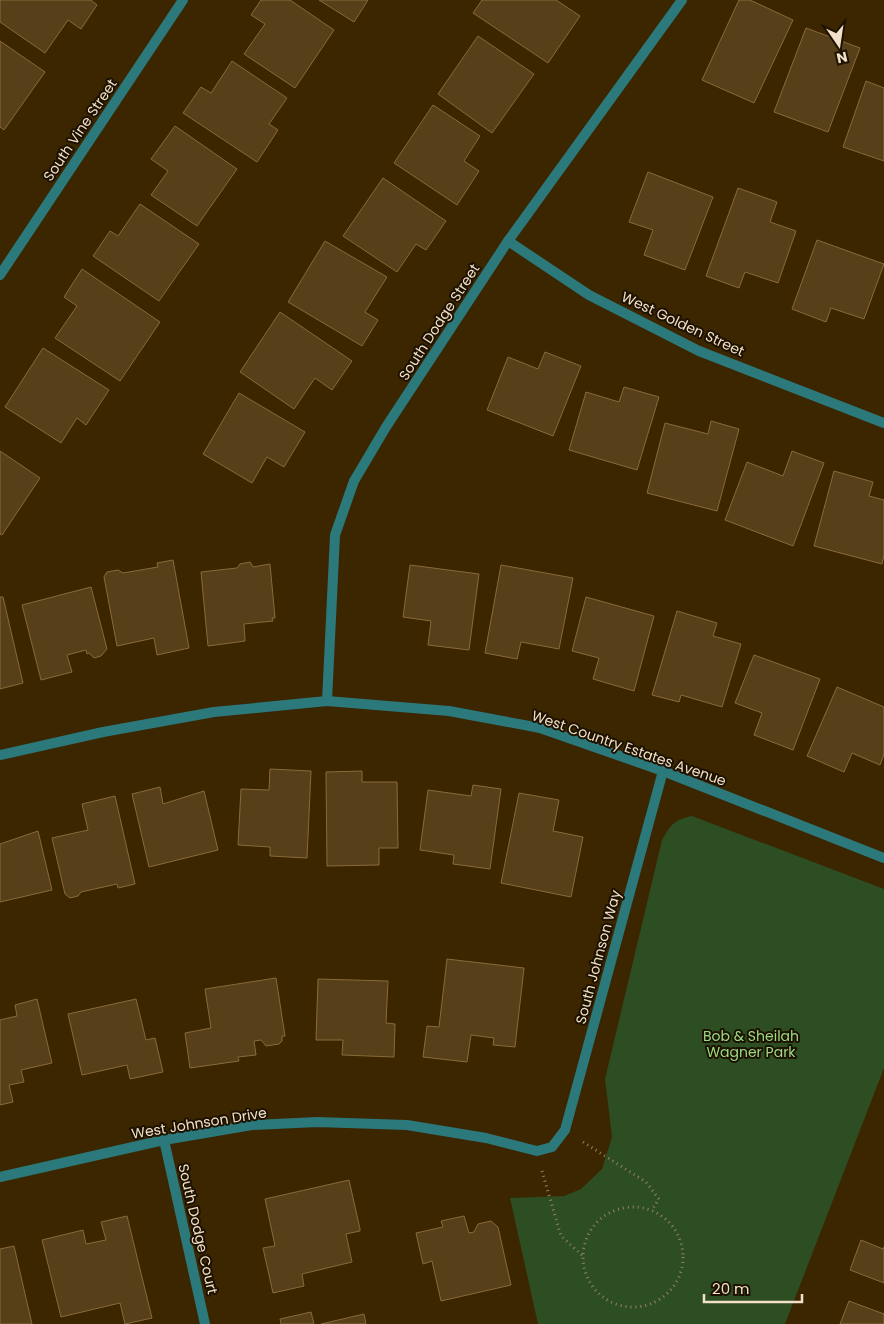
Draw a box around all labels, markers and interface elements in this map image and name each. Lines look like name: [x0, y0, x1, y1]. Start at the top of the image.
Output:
north arrow: [814, 20, 864, 70]
text: N: [835, 47, 849, 69]
street label: South Vine Street: [38, 75, 122, 185]
street label: South Dodge Street: [394, 260, 484, 384]
street label: West Golden Street: [618, 287, 748, 361]
street label: West Country Estates Avenue: [529, 705, 729, 791]
street label: South Johnson Way: [570, 888, 626, 1026]
park label: Bob & Sheilah Wagner Park: [703, 1026, 799, 1062]
street label: West Johnson Drive: [130, 1102, 268, 1144]
street label: South Dodge Court: [173, 1162, 223, 1296]
scale bar: [704, 1272, 802, 1304]
text: 20 m: [712, 1278, 750, 1299]

